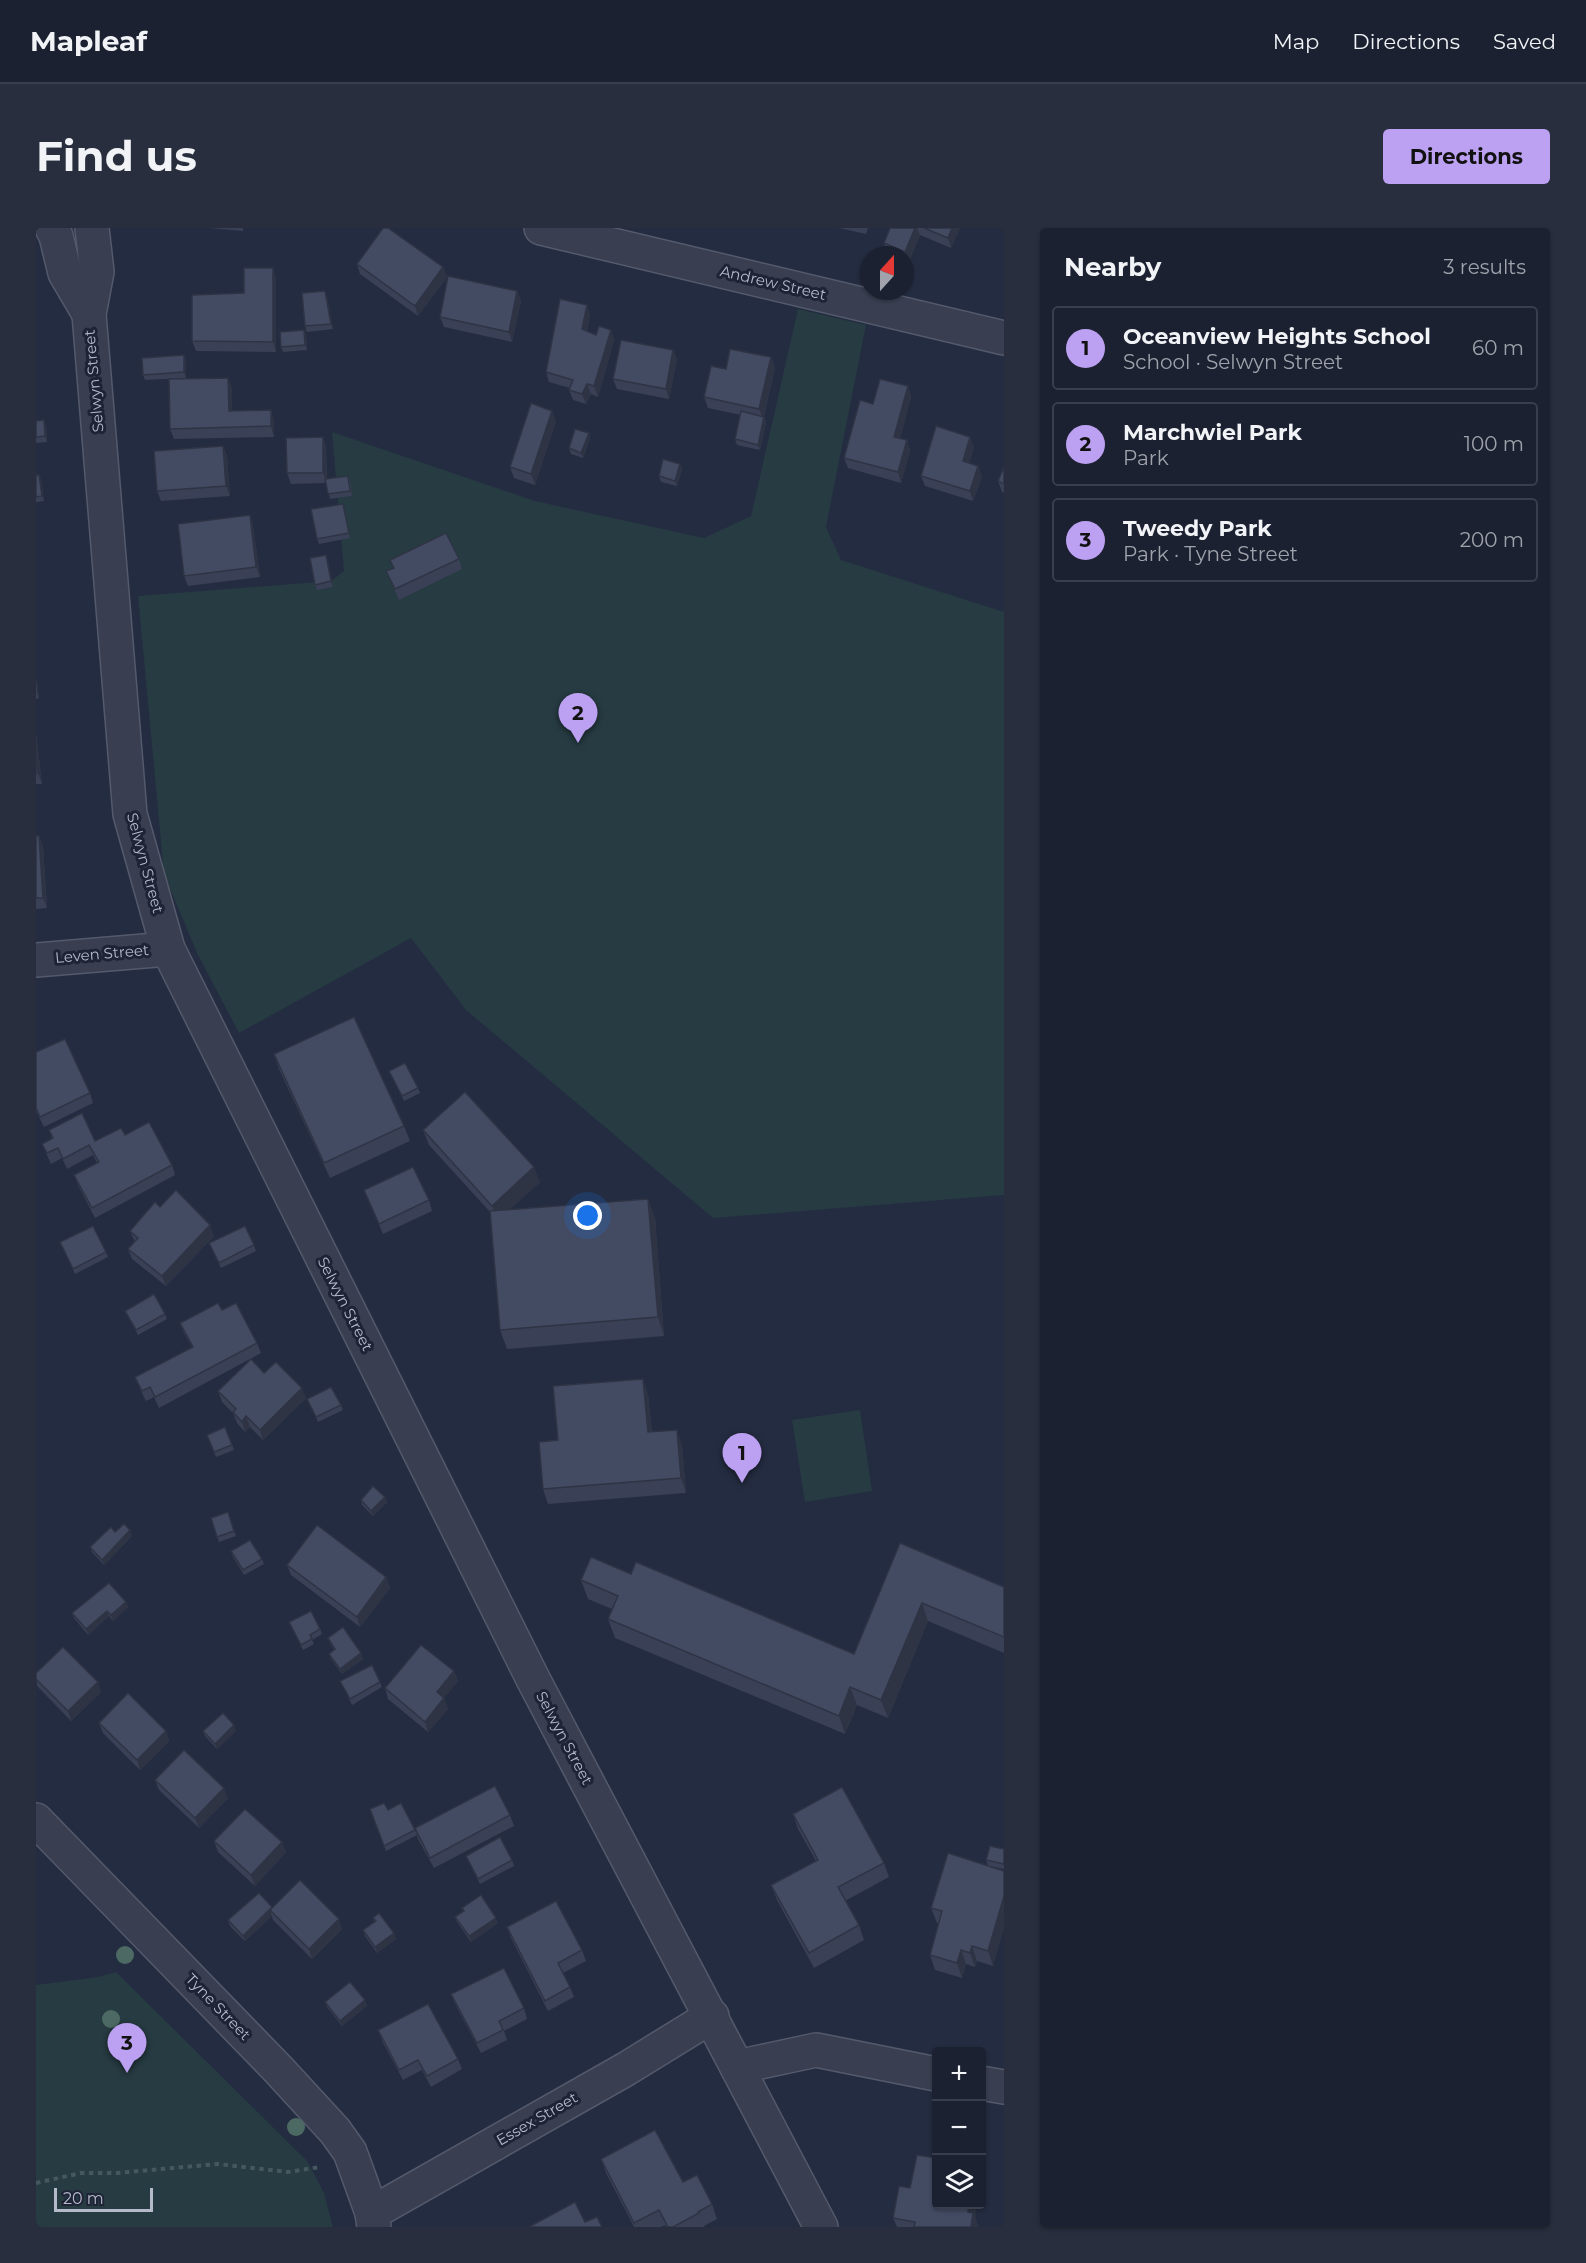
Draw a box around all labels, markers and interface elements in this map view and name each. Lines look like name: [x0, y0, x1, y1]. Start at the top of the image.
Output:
text: Mapleaf: [30, 24, 147, 58]
text: Map: [1273, 29, 1319, 54]
text: Directions: [1352, 29, 1460, 54]
text: Saved: [1493, 29, 1556, 54]
button: Directions: [1383, 129, 1550, 184]
text: Find us: [36, 130, 197, 182]
north arrow: [860, 246, 914, 300]
text: Nearby: [1064, 251, 1161, 283]
text: 3 results: [1443, 255, 1526, 279]
street label: Andrew Street: [718, 261, 828, 304]
text: Oceanview Heights School: [1123, 323, 1431, 350]
street label: Selwyn Street: [80, 329, 107, 433]
text: 1: [1082, 336, 1089, 360]
text: 60 m: [1472, 336, 1524, 360]
text: School · Selwyn Street: [1123, 350, 1343, 374]
text: Marchwiel Park: [1123, 419, 1302, 446]
text: 2: [1080, 432, 1091, 456]
text: 100 m: [1464, 432, 1524, 456]
text: Park: [1123, 446, 1169, 470]
text: Tweedy Park: [1123, 515, 1272, 542]
text: 3: [1080, 528, 1091, 552]
text: 200 m: [1460, 528, 1524, 552]
text: Park · Tyne Street: [1123, 542, 1298, 566]
pin: 2: [558, 694, 598, 743]
street label: Selwyn Street: [123, 811, 168, 915]
street label: Leven Street: [54, 940, 150, 967]
your location: [573, 1201, 602, 1230]
street label: Selwyn Street: [314, 1254, 377, 1354]
pin: 1: [722, 1434, 762, 1483]
street label: Selwyn Street: [532, 1688, 597, 1788]
street label: Tyne Street: [182, 1969, 255, 2044]
pin: 3: [108, 2024, 146, 2073]
map controls: [932, 2047, 986, 2209]
button: +: [932, 2047, 986, 2101]
street label: Essex Street: [493, 2088, 581, 2149]
button: −: [932, 2101, 986, 2155]
button: layers: [932, 2155, 986, 2209]
scale bar: [54, 2185, 153, 2212]
text: 20 m: [63, 2189, 104, 2208]

